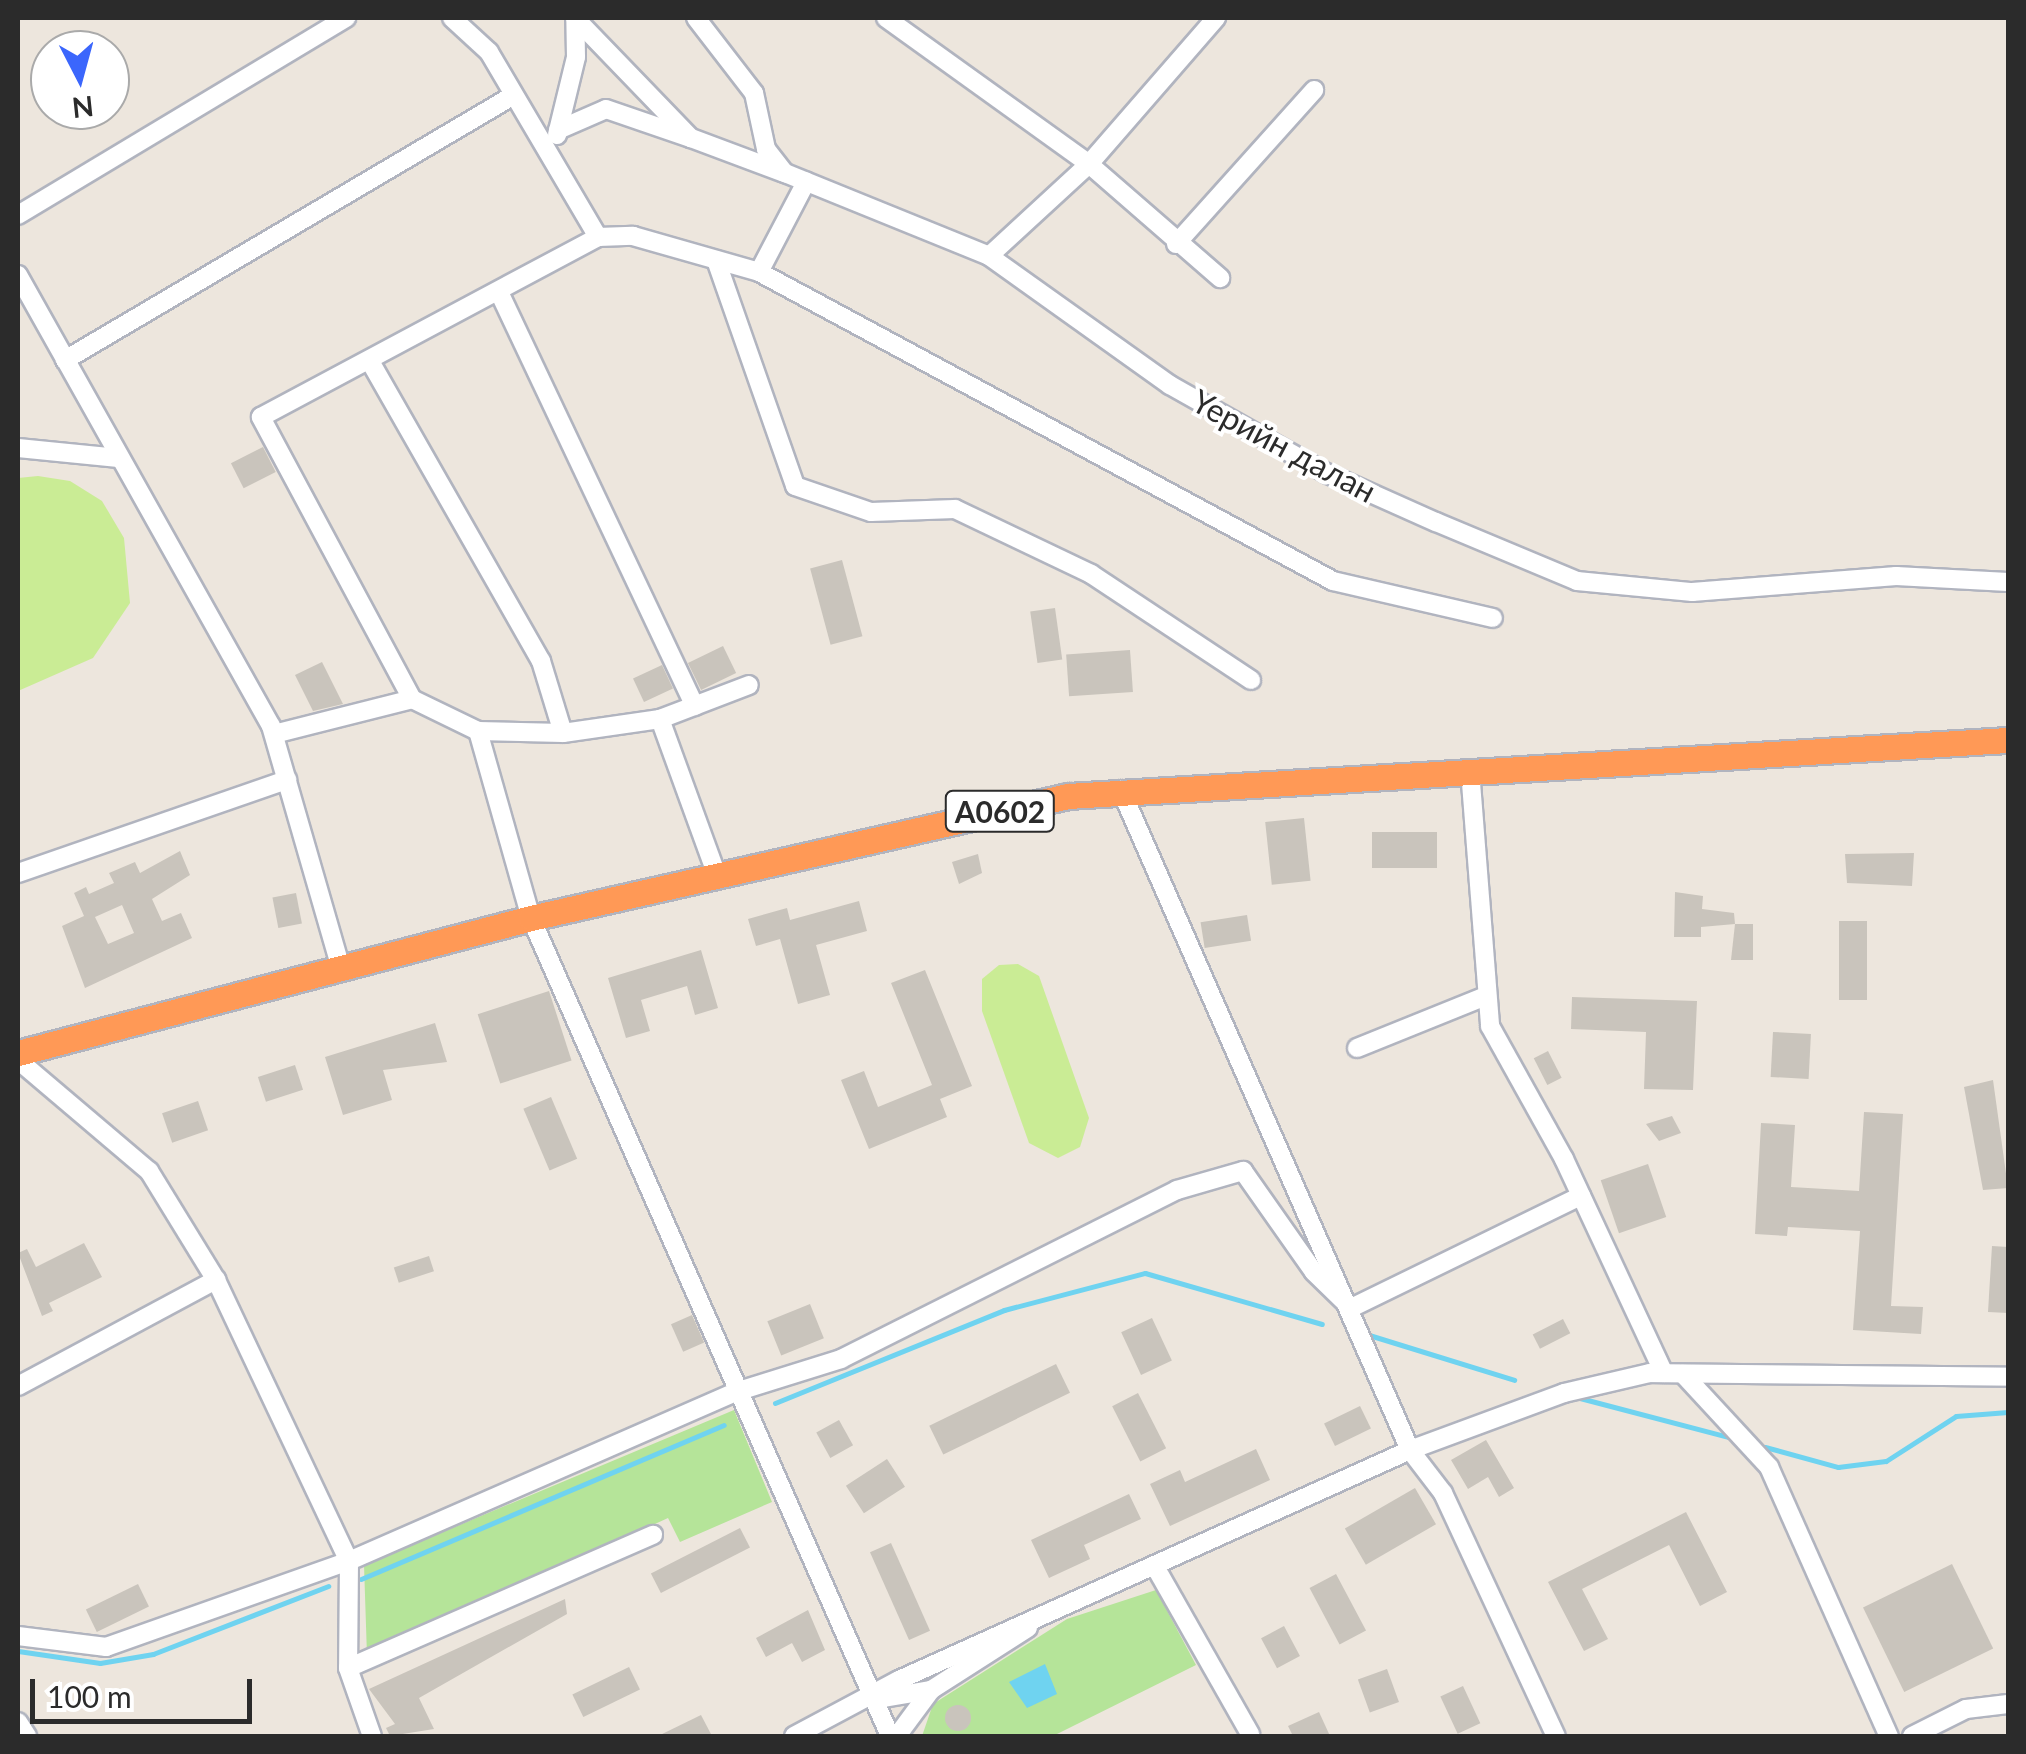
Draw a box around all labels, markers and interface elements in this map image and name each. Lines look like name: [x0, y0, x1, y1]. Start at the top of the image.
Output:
north arrow: [30, 30, 130, 130]
text: N: [70, 90, 95, 126]
street label: Үерийн далан: [1186, 381, 1382, 511]
road number: A0602: [942, 786, 1058, 836]
scale bar: [35, 1659, 258, 1721]
text: 100 m: [47, 1678, 132, 1714]

